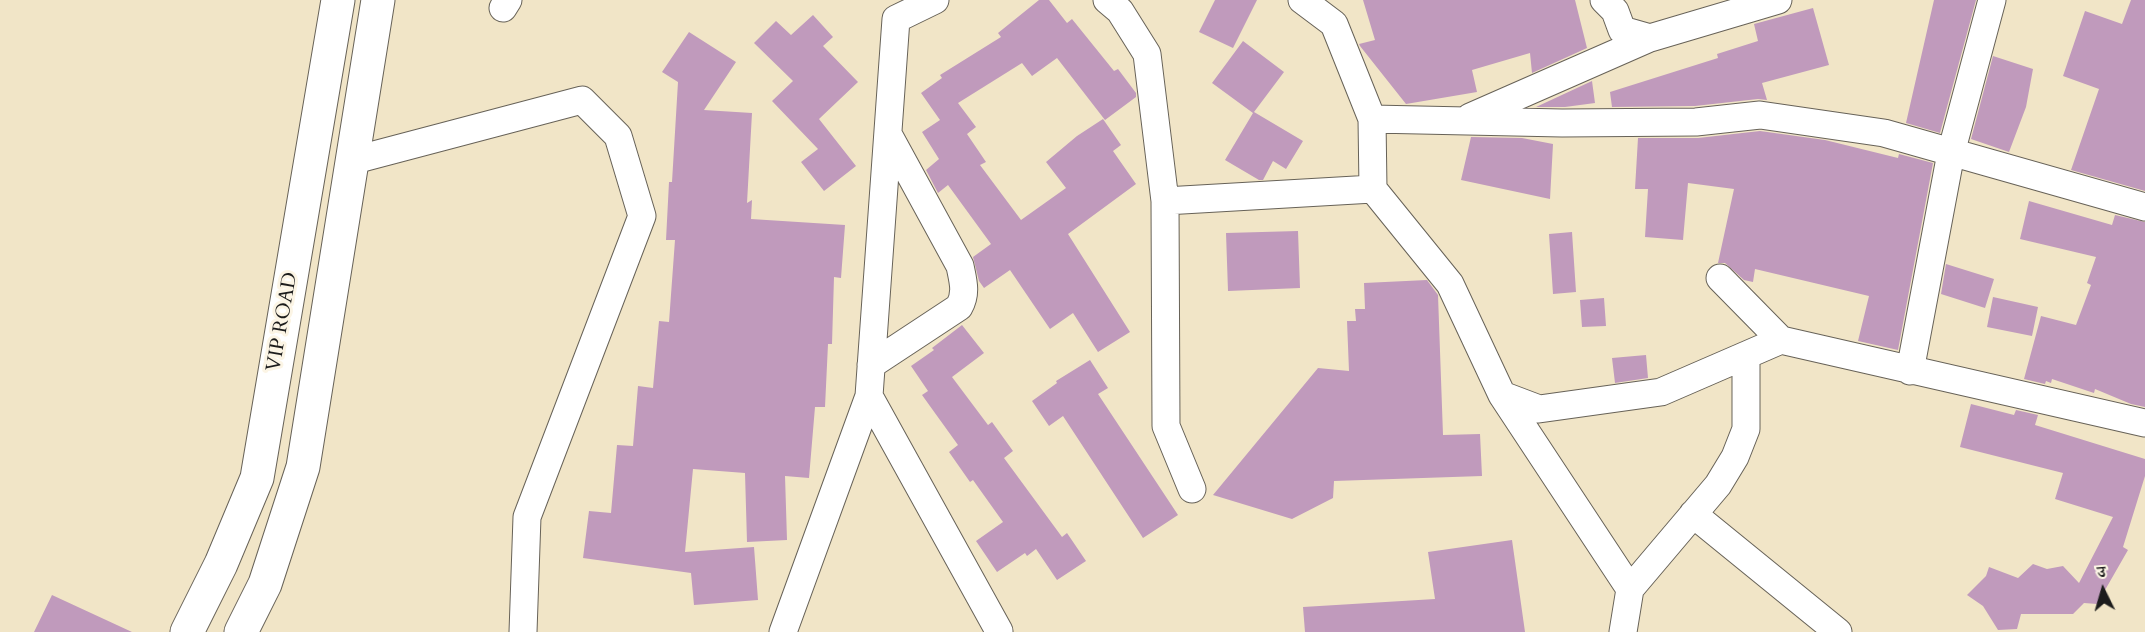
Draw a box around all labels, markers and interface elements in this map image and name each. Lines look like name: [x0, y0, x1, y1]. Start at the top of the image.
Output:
street label: VIP ROAD: [262, 271, 304, 373]
north arrow: [2073, 560, 2133, 620]
text: उ: [2096, 561, 2106, 583]

